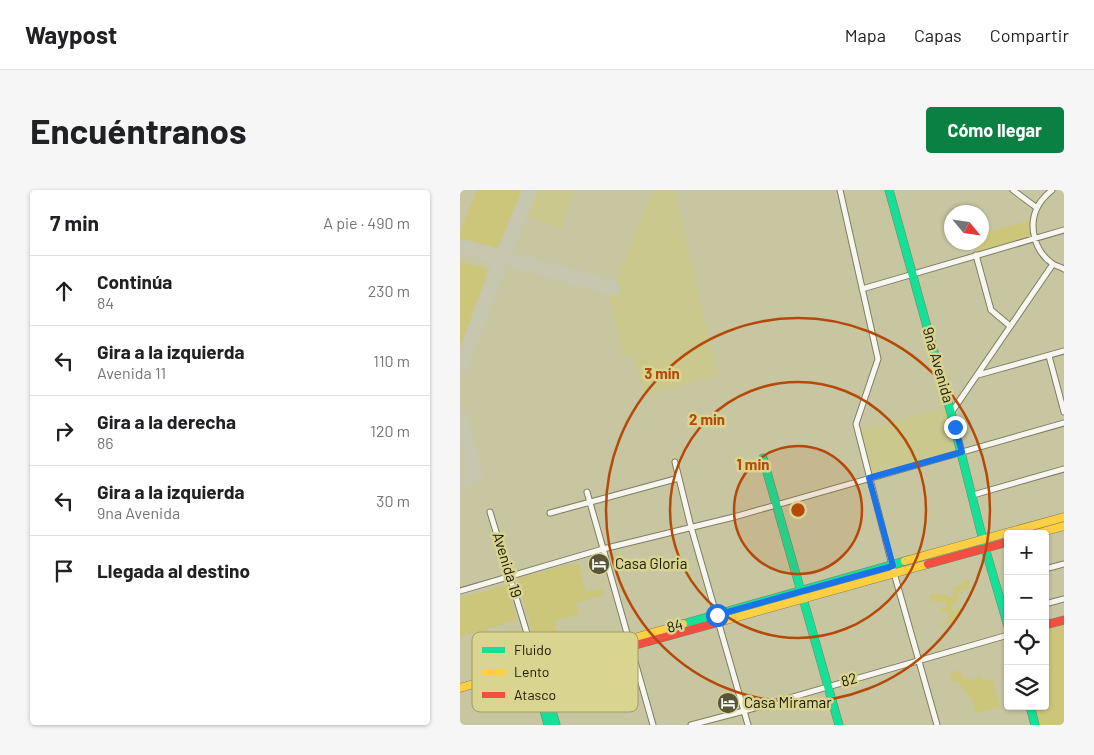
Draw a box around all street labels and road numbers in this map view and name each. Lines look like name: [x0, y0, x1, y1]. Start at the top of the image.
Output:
street label: 9na Avenida: [920, 325, 958, 405]
street label: Avenida 19: [489, 530, 526, 600]
street label: 84: [665, 614, 685, 636]
street label: 82: [839, 668, 859, 690]

